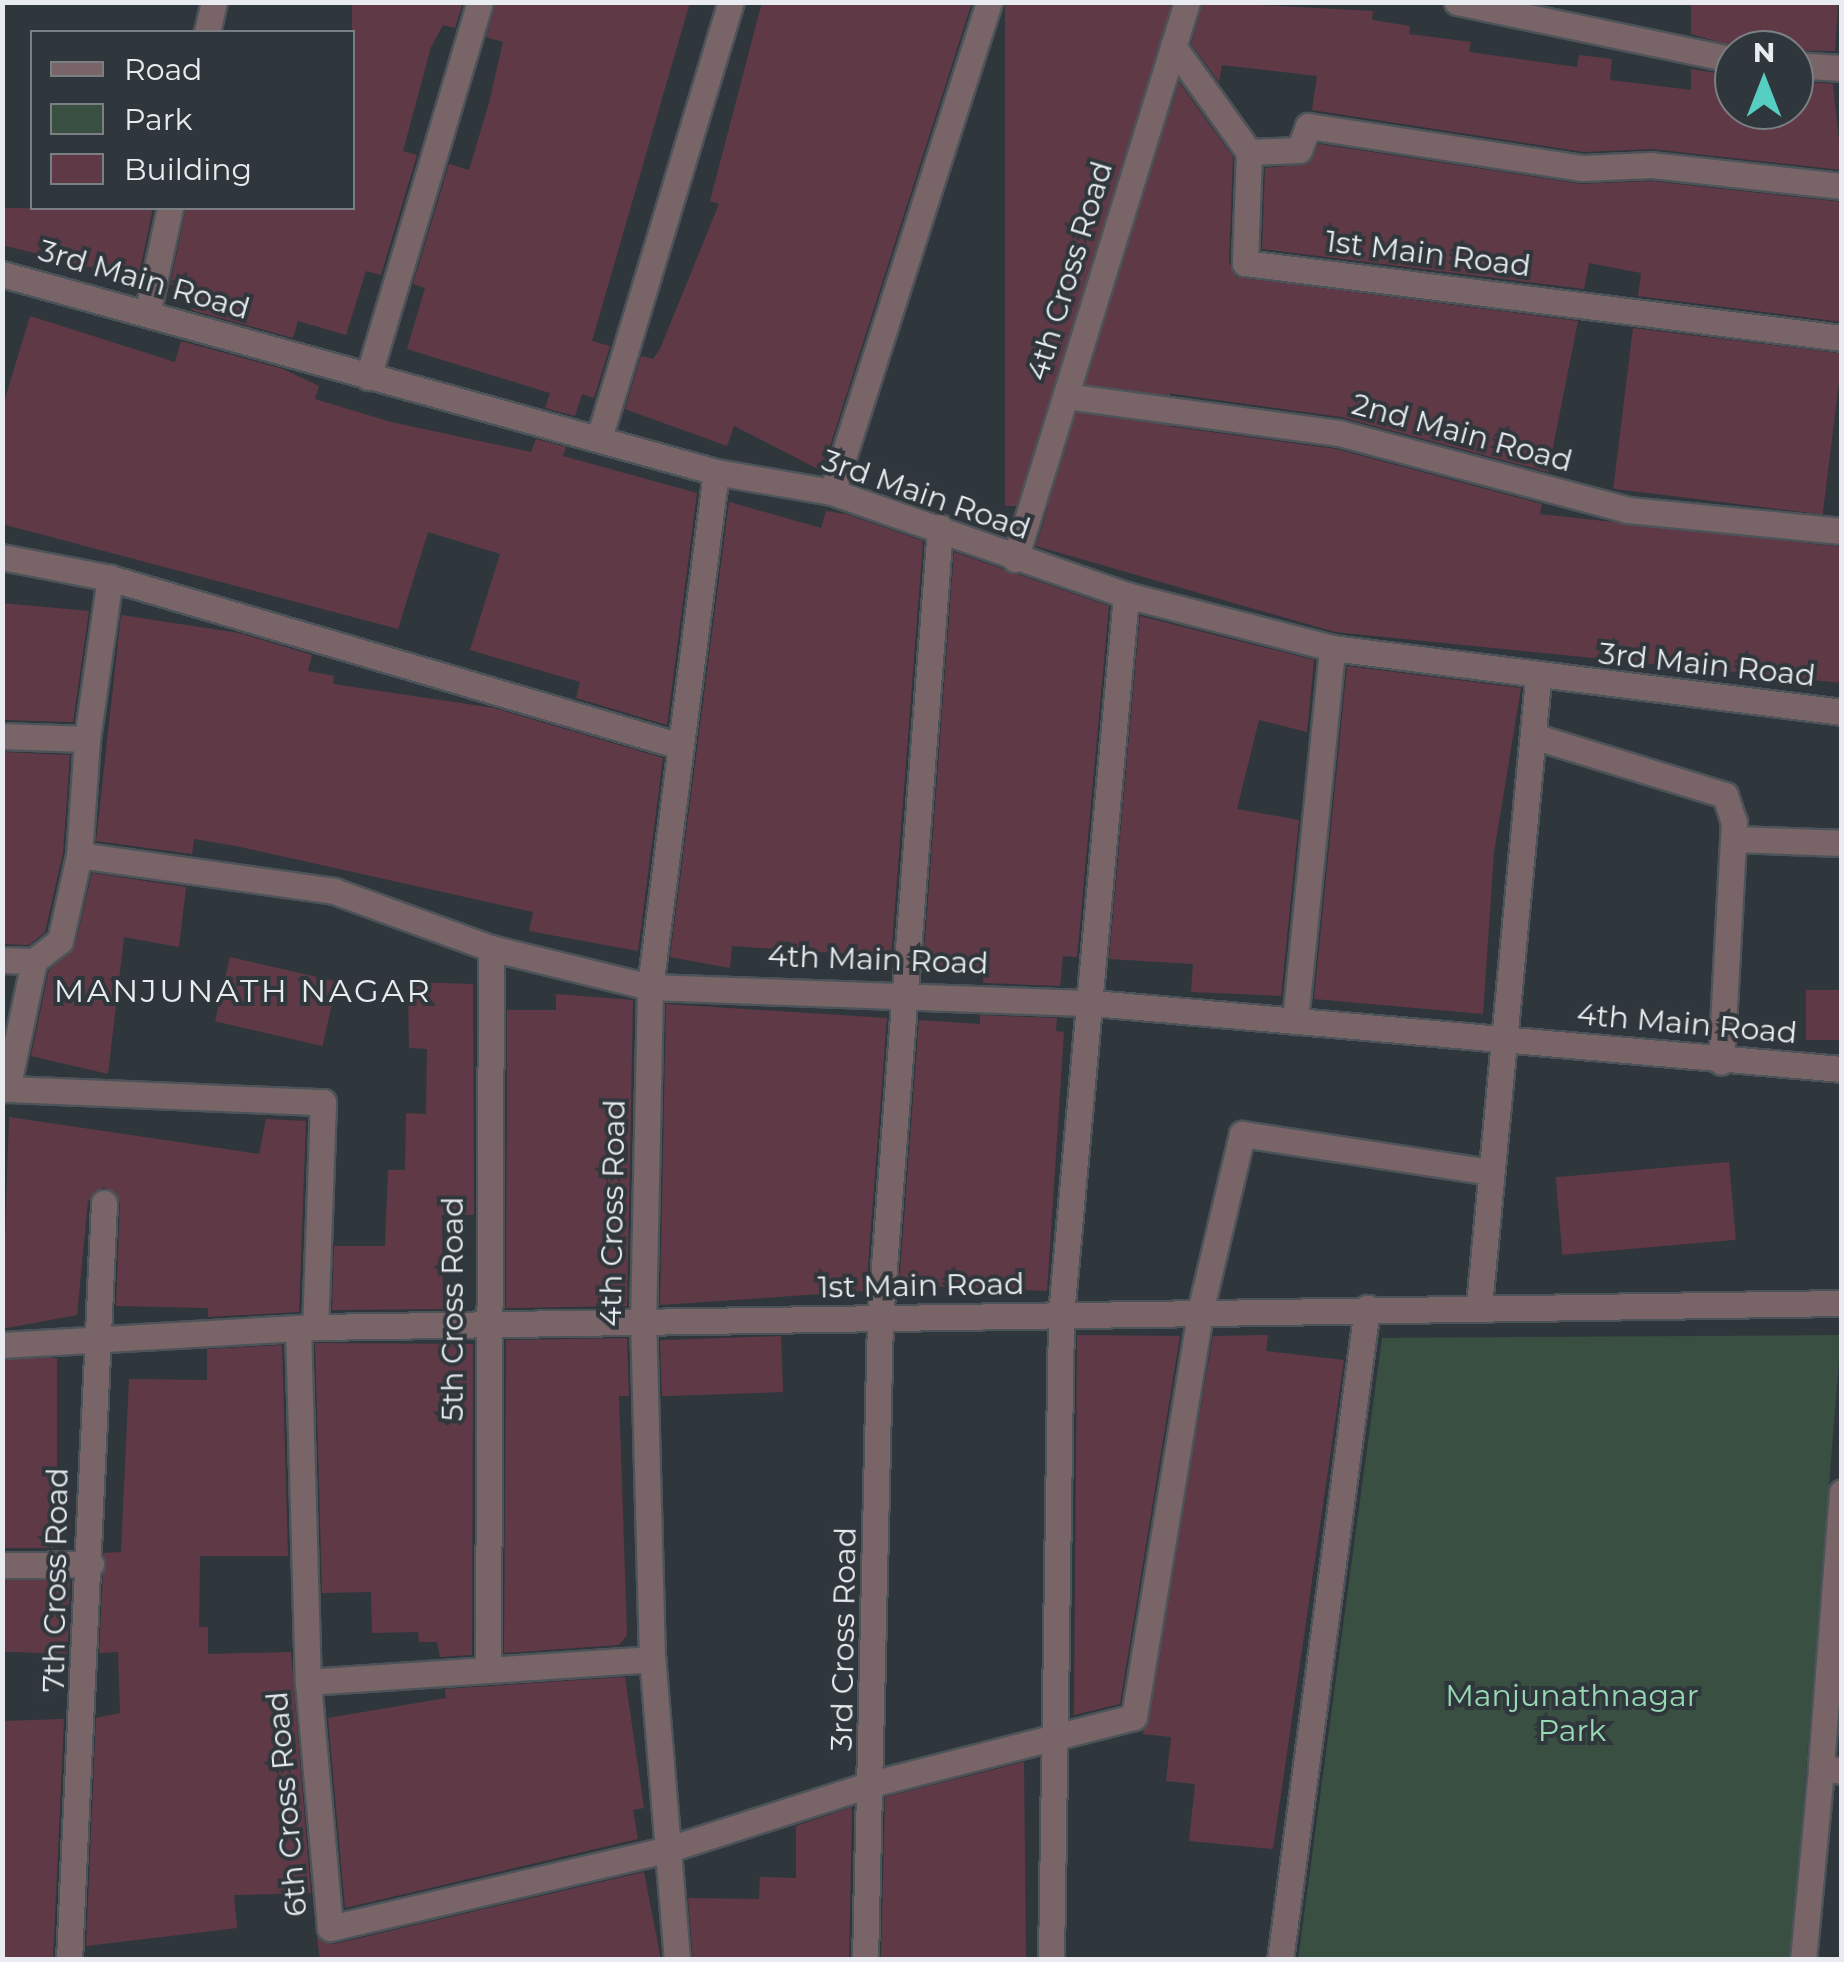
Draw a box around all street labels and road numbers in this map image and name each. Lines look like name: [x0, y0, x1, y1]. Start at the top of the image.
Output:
street label: 4th Cross Road: [1020, 157, 1120, 385]
street label: 1st Main Road: [1323, 224, 1533, 284]
street label: 3rd Main Road: [34, 233, 254, 327]
street label: 2nd Main Road: [1348, 386, 1576, 480]
street label: 3rd Main Road: [817, 443, 1035, 547]
street label: 3rd Main Road: [1597, 636, 1817, 694]
street label: 4th Main Road: [767, 938, 989, 982]
street label: 4th Main Road: [1575, 996, 1799, 1052]
street label: 4th Cross Road: [593, 1099, 633, 1327]
street label: 5th Cross Road: [435, 1197, 471, 1421]
street label: 1st Main Road: [817, 1266, 1025, 1306]
street label: 7th Cross Road: [36, 1467, 76, 1693]
street label: 3rd Cross Road: [824, 1527, 864, 1751]
street label: 6th Cross Road: [259, 1690, 315, 1918]

